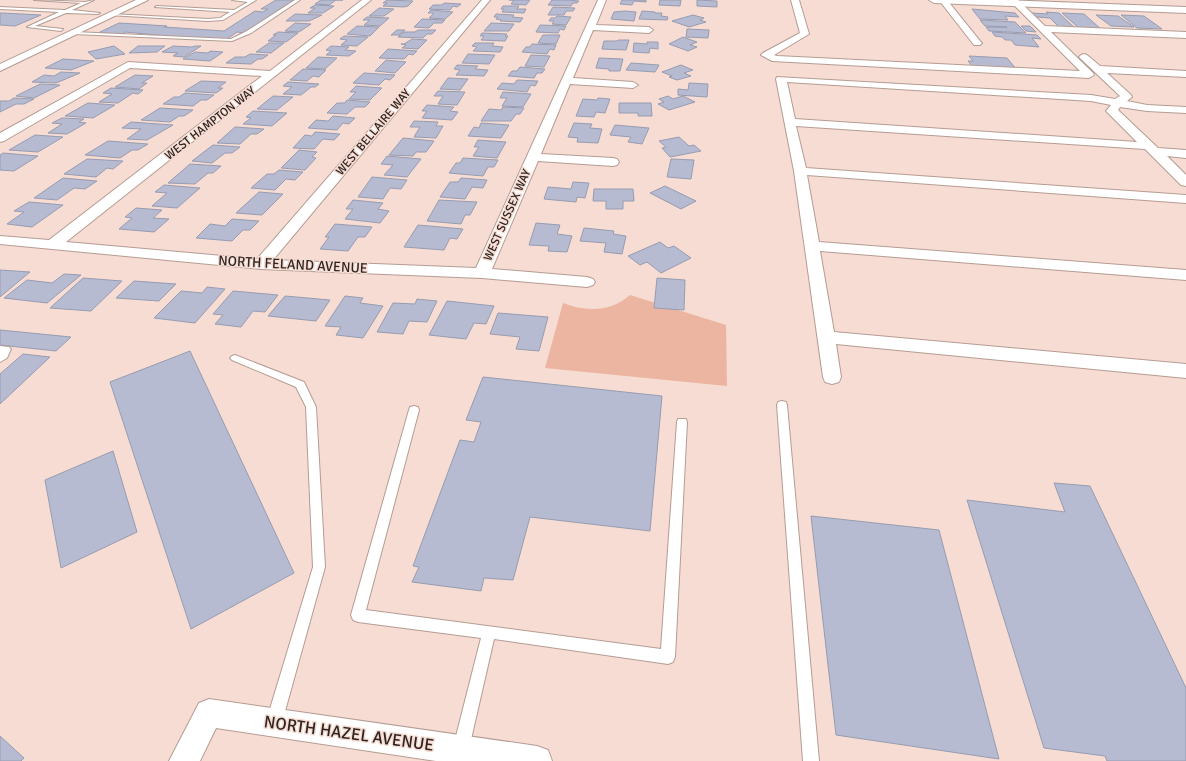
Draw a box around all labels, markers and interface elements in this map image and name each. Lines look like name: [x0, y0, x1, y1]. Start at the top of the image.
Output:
street label: WEST HAMPTON WAY: [162, 83, 259, 163]
street label: WEST BELLAIRE WAY: [333, 86, 414, 179]
street label: WEST SUSSEX WAY: [480, 167, 534, 263]
street label: NORTH FELAND AVENUE: [218, 252, 368, 277]
street label: NORTH HAZEL AVENUE: [263, 711, 435, 756]

